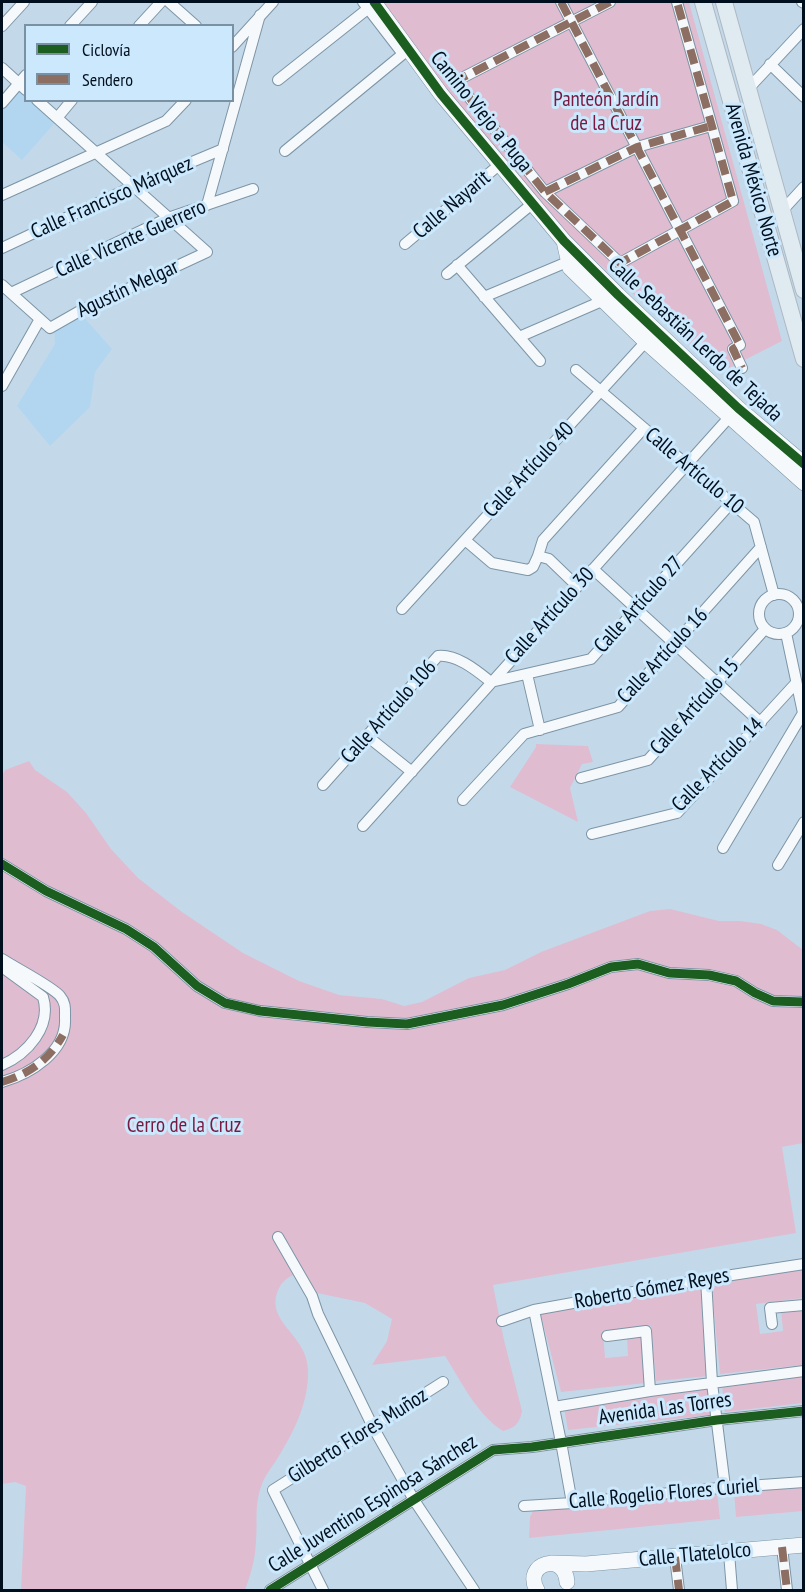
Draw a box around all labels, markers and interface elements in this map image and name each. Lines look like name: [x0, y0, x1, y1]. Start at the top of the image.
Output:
legend: [24, 24, 234, 102]
text: Ciclovía: [82, 38, 130, 61]
street label: Camino Viejo a Puga: [425, 47, 537, 177]
text: Sendero: [82, 68, 133, 91]
park label: Panteón Jardín de la Cruz: [553, 87, 659, 137]
street label: Avenida México Norte: [719, 100, 787, 260]
street label: Calle Francisco Márquez: [27, 151, 197, 245]
street label: Calle Nayarit: [408, 166, 496, 244]
street label: Calle Vicente Guerrero: [52, 195, 210, 283]
street label: Calle Sebastián Lerdo de Tejada: [603, 253, 787, 427]
street label: Agustín Melgar: [73, 255, 183, 323]
street label: Calle Artículo 40: [478, 417, 580, 523]
street label: Calle Artículo 10: [640, 422, 748, 520]
street label: Calle Artículo 27: [589, 552, 689, 658]
street label: Calle Artículo 30: [500, 563, 600, 669]
street label: Calle Artículo 16: [612, 603, 714, 709]
street label: Calle Artículo 15: [645, 654, 745, 760]
street label: Calle Artículo 106: [336, 655, 442, 769]
street label: Calle Artículo 14: [667, 713, 769, 817]
park label: Cerro de la Cruz: [127, 1113, 241, 1139]
street label: Roberto Gómez Reyes: [573, 1263, 731, 1315]
street label: Gilberto Flores Muñoz: [284, 1383, 432, 1489]
street label: Avenida Las Torres: [597, 1387, 733, 1431]
street label: Calle Juventino Espinosa Sánchez: [264, 1429, 482, 1579]
street label: Calle Rogelio Flores Curiel: [568, 1473, 760, 1515]
street label: Calle Tlatelolco: [638, 1538, 752, 1572]

